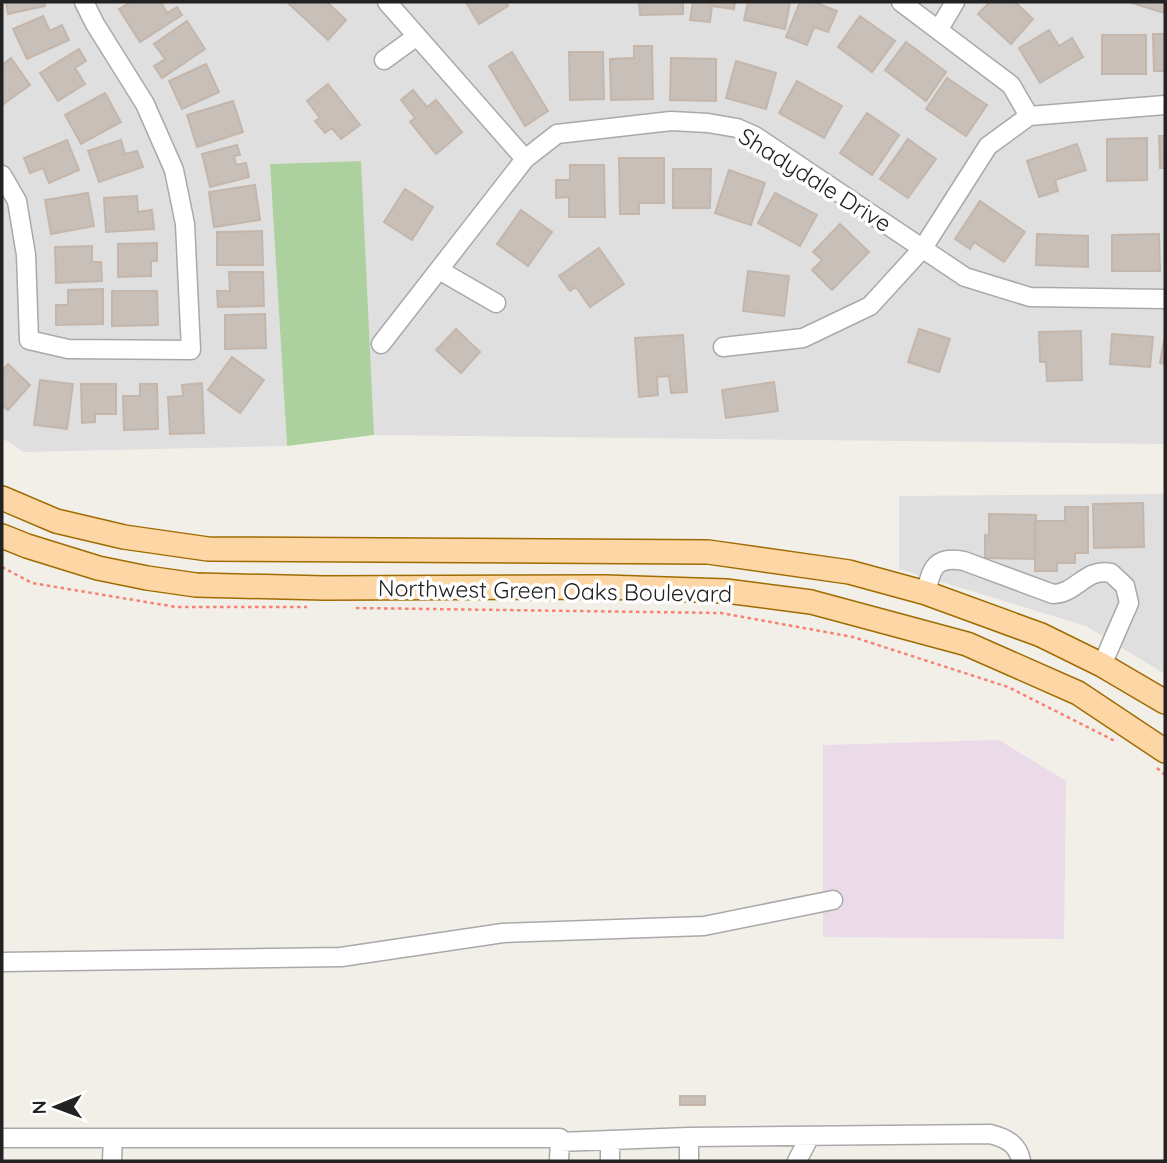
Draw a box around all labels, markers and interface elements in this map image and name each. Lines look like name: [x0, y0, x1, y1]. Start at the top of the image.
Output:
street label: Shadydale Drive: [734, 121, 897, 238]
street label: Northwest Green Oaks Boulevard: [378, 573, 732, 608]
north arrow: [21, 1072, 91, 1142]
text: N: [27, 1100, 51, 1114]

